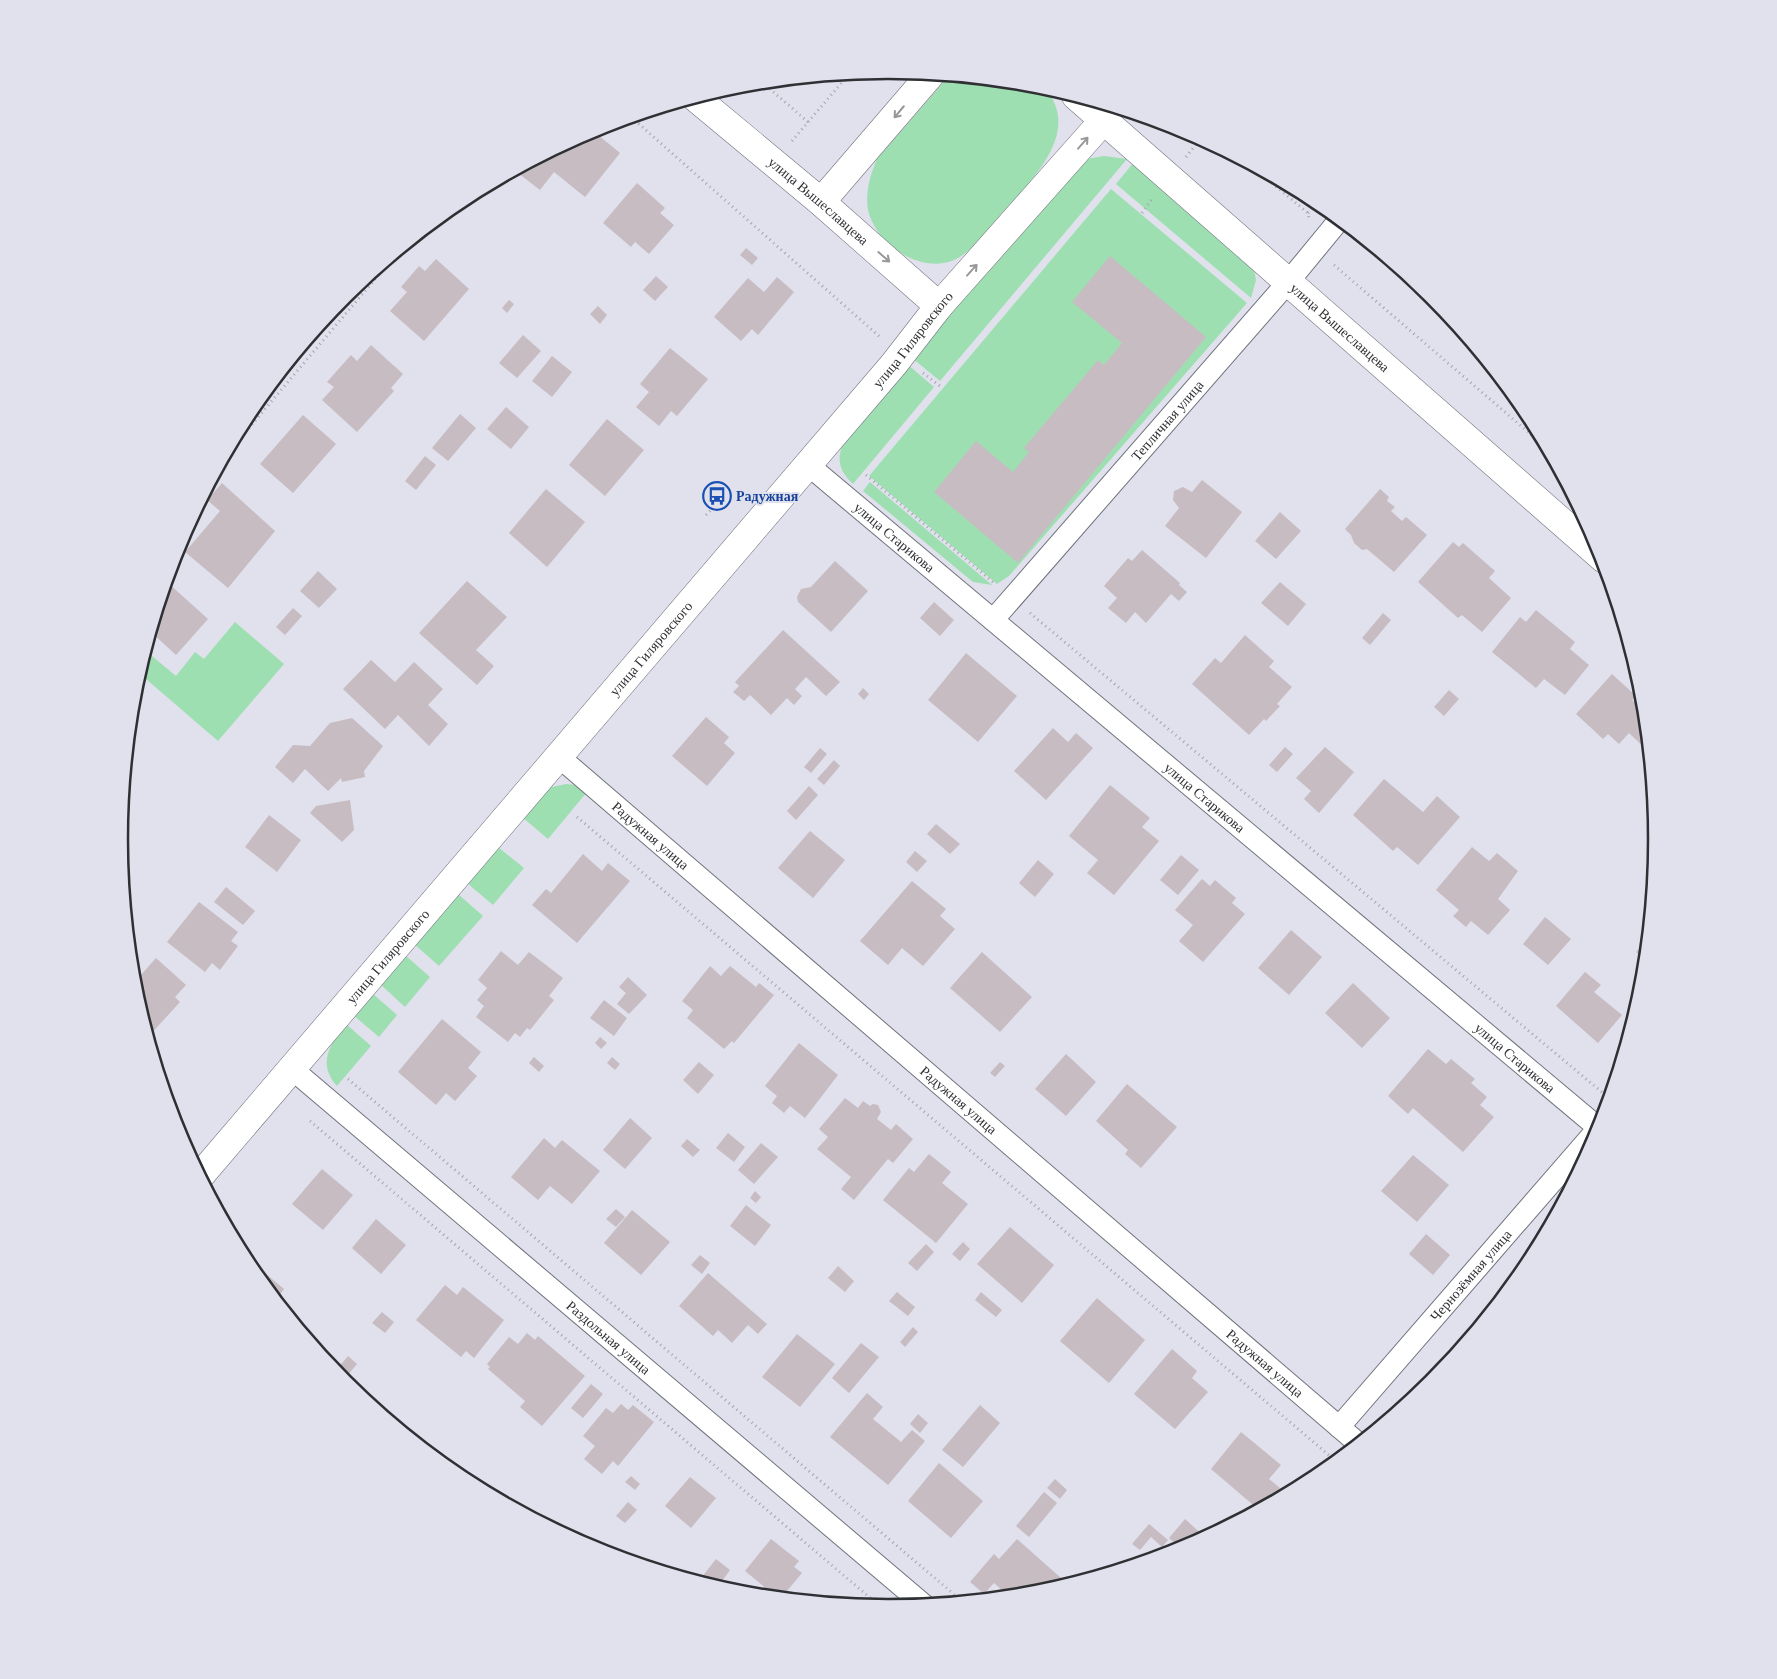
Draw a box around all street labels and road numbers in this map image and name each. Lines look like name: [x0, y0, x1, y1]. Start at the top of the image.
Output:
street label: улица Вышеславцева: [765, 154, 872, 249]
street label: улица Вышеславцева: [1287, 280, 1393, 376]
street label: улица Гиляровского: [870, 289, 956, 391]
street label: Тепличная улица: [1129, 377, 1207, 464]
street label: улица Старикова: [851, 500, 938, 576]
street label: улица Гиляровского: [607, 599, 696, 699]
street label: улица Старикова: [1161, 760, 1248, 836]
street label: Радужная улица: [609, 799, 692, 873]
street label: улица Гиляровского: [344, 907, 432, 1007]
street label: улица Старикова: [1471, 1020, 1558, 1097]
street label: Радужная улица: [917, 1063, 1000, 1138]
street label: Чернозёмная улица: [1428, 1226, 1515, 1324]
street label: Раздольная улица: [563, 1298, 654, 1378]
street label: Радужная улица: [1223, 1327, 1307, 1401]

